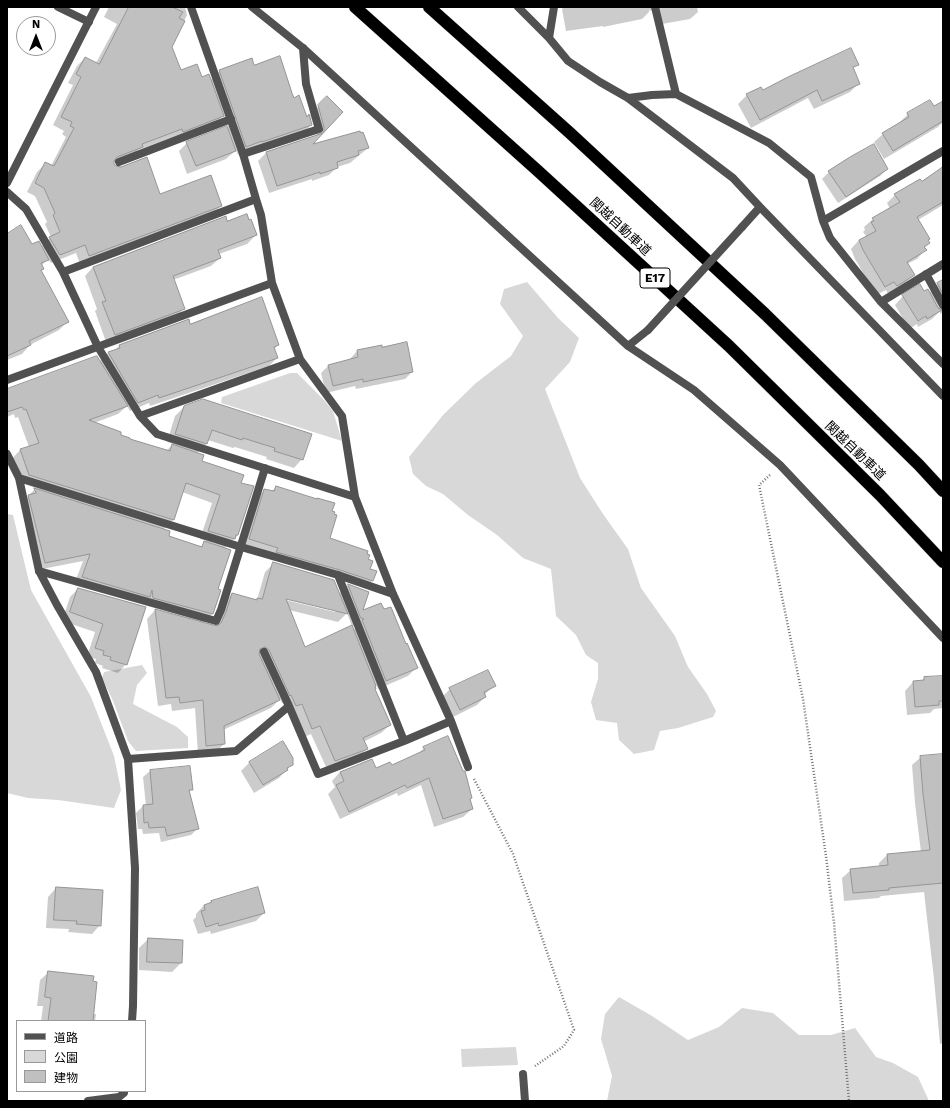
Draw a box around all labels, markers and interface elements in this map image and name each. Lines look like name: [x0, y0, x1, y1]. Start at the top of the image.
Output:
north arrow: [16, 16, 56, 56]
text: N: [32, 18, 40, 31]
street label: 関越自動車道: [586, 195, 654, 259]
road number: E17: [640, 268, 670, 288]
street label: 関越自動車道: [822, 418, 888, 484]
legend: [16, 1020, 146, 1092]
text: 道路: [54, 1031, 78, 1045]
text: 公園: [54, 1051, 78, 1065]
text: 建物: [54, 1071, 78, 1085]

